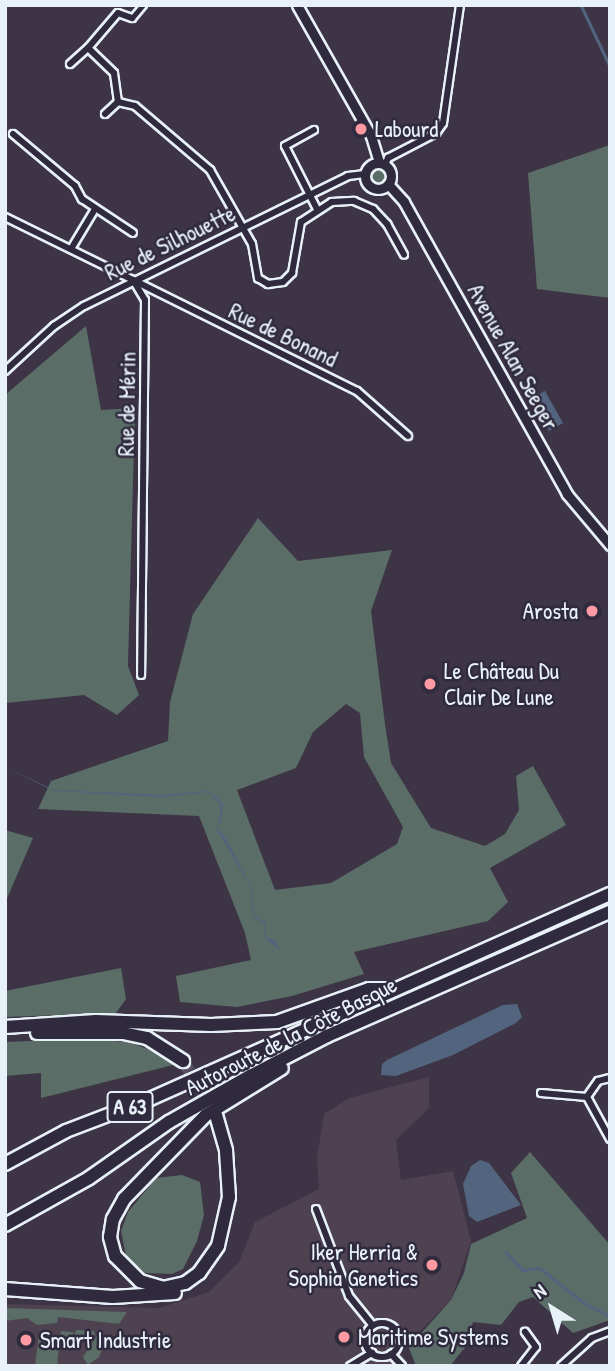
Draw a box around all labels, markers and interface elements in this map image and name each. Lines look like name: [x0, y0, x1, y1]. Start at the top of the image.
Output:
place label: Labourd: [375, 115, 438, 143]
marker: Labourd: [353, 121, 369, 137]
street label: Rue de Silhouette: [100, 200, 240, 286]
street label: Avenue Alan Seeger: [461, 279, 565, 435]
street label: Rue de Bonand: [224, 297, 342, 373]
street label: Rue de Mérin: [112, 351, 142, 457]
place label: Arosta: [523, 597, 578, 625]
marker: Arosta: [584, 603, 600, 619]
place label: Le Château Du Clair De Lune: [444, 657, 559, 711]
marker: Le Château Du Clair De Lune: [422, 676, 438, 692]
street label: Autoroute de la Côte Basque: [181, 971, 401, 1101]
road number: A 63: [106, 1090, 154, 1124]
place label: Iker Herria & Sophia Genetics: [289, 1238, 418, 1292]
marker: Iker Herria & Sophia Genetics: [424, 1257, 440, 1273]
north arrow: [517, 1273, 587, 1343]
text: N: [527, 1278, 551, 1305]
place label: Maritime Systems: [358, 1323, 509, 1351]
place label: Smart Industrie: [40, 1326, 171, 1354]
marker: Maritime Systems: [336, 1329, 352, 1345]
marker: Smart Industrie: [18, 1332, 34, 1348]

